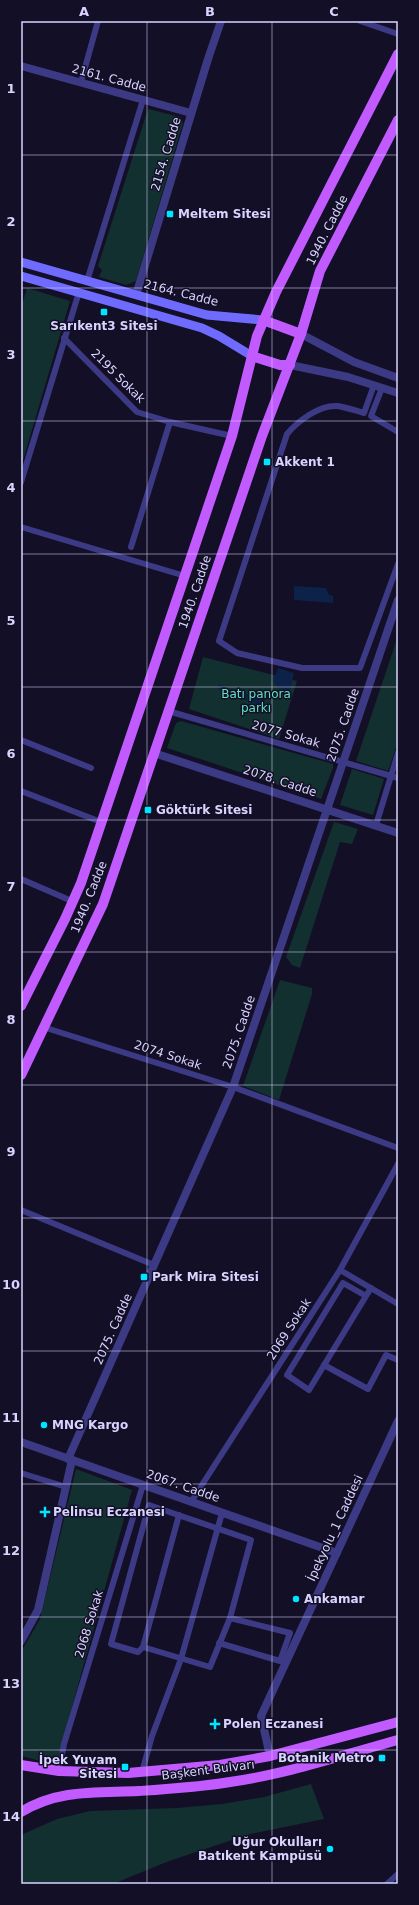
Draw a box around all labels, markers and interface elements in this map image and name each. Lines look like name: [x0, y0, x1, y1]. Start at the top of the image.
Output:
text: A: [79, 4, 89, 19]
text: B: [205, 4, 215, 19]
text: C: [329, 4, 339, 19]
street label: 2161. Cadde: [70, 61, 148, 95]
text: 1: [6, 81, 16, 96]
street label: 2154. Cadde: [148, 115, 184, 193]
street label: 1940. Cadde: [303, 193, 351, 267]
place label: Meltem Sitesi: [178, 207, 271, 221]
marker: Meltem Sitesi: [165, 209, 175, 219]
text: 2: [6, 214, 16, 229]
street label: 2164. Cadde: [142, 277, 220, 309]
marker: Sarıkent3 Sitesi: [99, 307, 109, 317]
place label: Sarıkent3 Sitesi: [50, 319, 158, 333]
street label: 2195 Sokak: [88, 346, 148, 406]
text: 3: [6, 347, 16, 362]
place label: Akkent 1: [275, 455, 335, 469]
marker: Akkent 1: [262, 457, 272, 467]
text: 4: [6, 480, 16, 495]
street label: 1940. Cadde: [176, 554, 214, 630]
text: 5: [6, 613, 16, 628]
park label: Batı panora parkı: [221, 687, 291, 715]
street label: 2075. Cadde: [324, 687, 362, 763]
street label: 2077 Sokak: [250, 718, 322, 750]
text: 6: [6, 746, 16, 761]
street label: 2078. Cadde: [241, 763, 319, 799]
place label: Göktürk Sitesi: [156, 803, 252, 817]
marker: Göktürk Sitesi: [143, 805, 153, 815]
street label: 1940. Cadde: [68, 859, 110, 935]
text: 7: [6, 879, 16, 894]
street label: 2075. Cadde: [220, 994, 258, 1070]
text: 8: [6, 1012, 16, 1027]
street label: 2074 Sokak: [132, 1037, 204, 1073]
text: 9: [6, 1144, 16, 1159]
place label: Park Mira Sitesi: [152, 1270, 259, 1284]
marker: Park Mira Sitesi: [139, 1272, 149, 1282]
text: 10: [2, 1277, 20, 1292]
street label: 2075. Cadde: [91, 1291, 135, 1367]
street label: 2069 Sokak: [264, 1296, 314, 1362]
text: 11: [2, 1410, 20, 1425]
place label: MNG Kargo: [52, 1418, 128, 1432]
marker: MNG Kargo: [39, 1420, 49, 1430]
street label: 2067. Cadde: [145, 1467, 221, 1505]
street label: İpekyolu_1 Caddesi: [303, 1472, 366, 1583]
place label: Pelinsu Eczanesi: [53, 1505, 165, 1519]
marker: Pelinsu Eczanesi: [40, 1507, 50, 1517]
text: 12: [2, 1543, 20, 1558]
street label: 2068 Sokak: [72, 1588, 106, 1660]
place label: Ankamar: [304, 1592, 365, 1606]
marker: Ankamar: [291, 1594, 301, 1604]
text: 13: [2, 1676, 20, 1691]
place label: Polen Eczanesi: [223, 1717, 323, 1731]
marker: Polen Eczanesi: [210, 1719, 220, 1729]
place label: Botanik Metro: [278, 1751, 374, 1765]
place label: İpek Yuvam Sitesi: [39, 1752, 117, 1781]
marker: Botanik Metro: [377, 1753, 387, 1763]
street label: Başkent Bulvarı: [161, 1757, 255, 1783]
marker: İpek Yuvam Sitesi: [120, 1762, 130, 1772]
text: 14: [2, 1809, 20, 1824]
place label: Uğur Okulları Batıkent Kampüsü: [198, 1835, 322, 1863]
marker: Uğur Okulları Batıkent Kampüsü: [325, 1844, 335, 1854]

